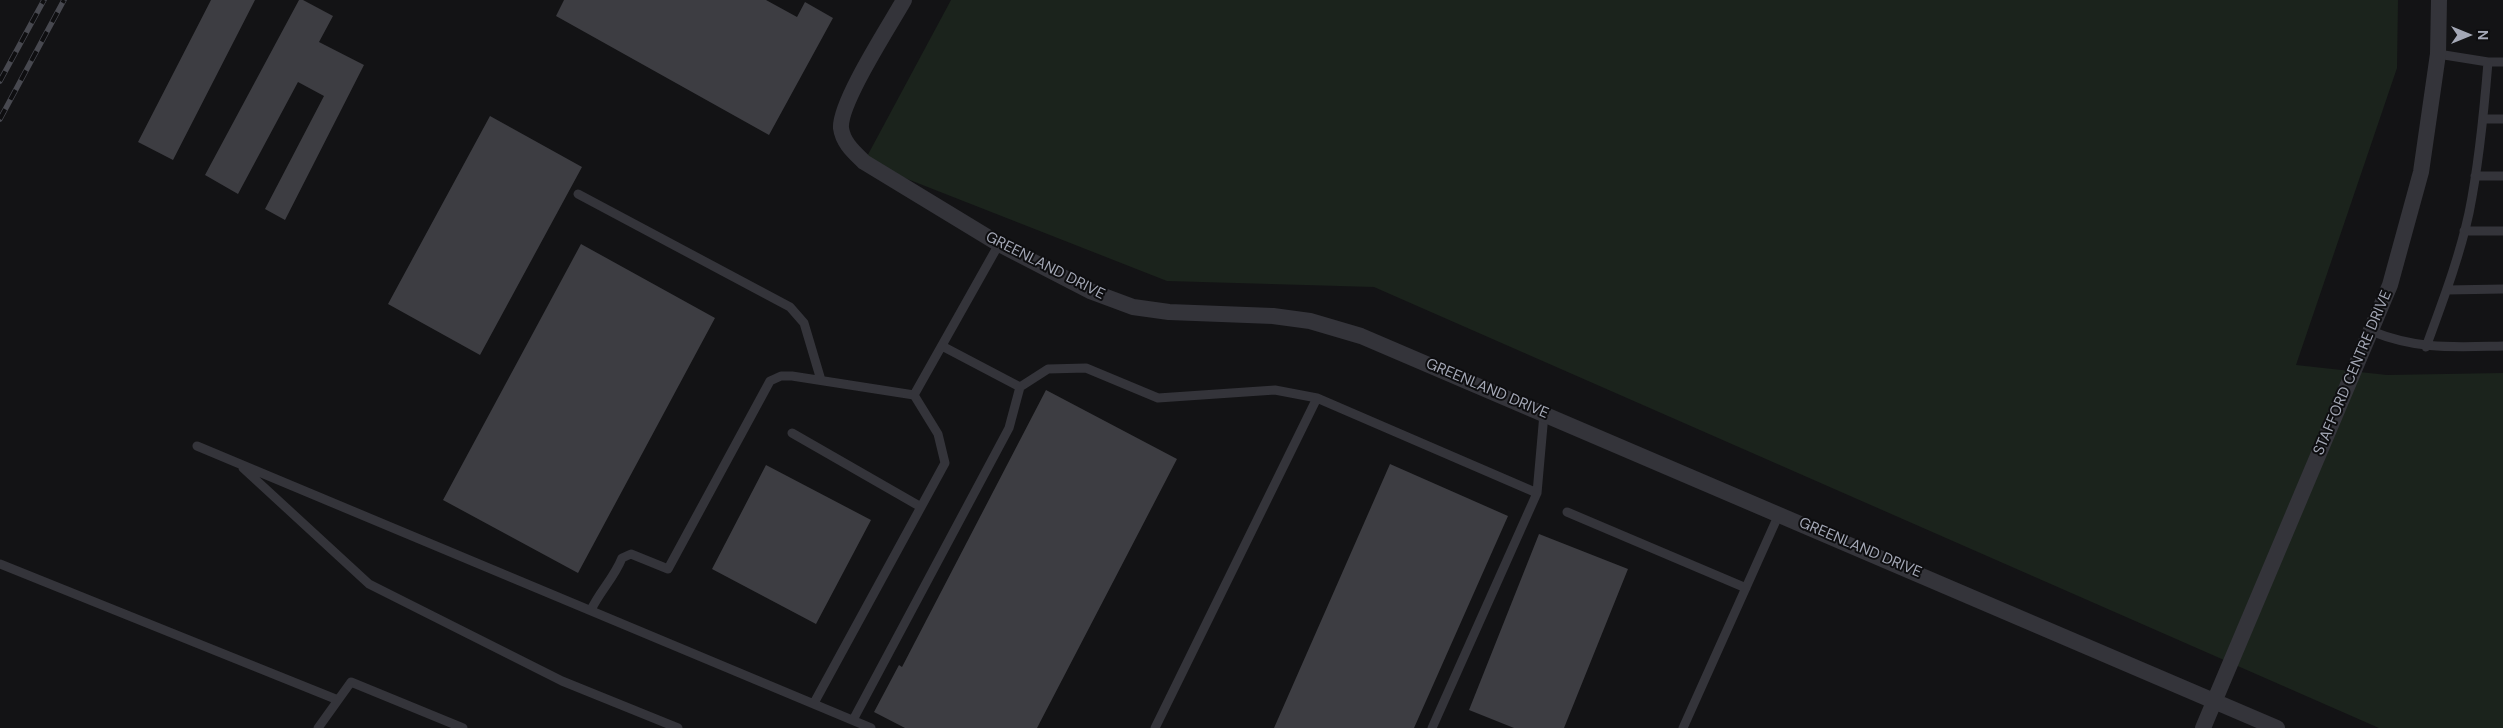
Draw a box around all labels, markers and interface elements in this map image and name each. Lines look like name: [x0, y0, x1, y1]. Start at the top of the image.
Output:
north arrow: [2443, 10, 2493, 60]
text: N: [2474, 30, 2492, 40]
street label: GREENLAND DRIVE: [982, 228, 1108, 304]
street label: STAFFORD CENTRE DRIVE: [2310, 288, 2396, 458]
street label: GREENLAND DRIVE: [1423, 355, 1551, 423]
street label: GREENLAND DRIVE: [1796, 514, 1924, 582]

